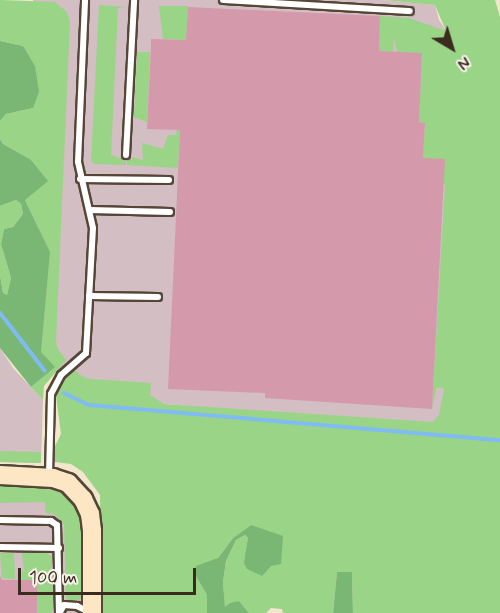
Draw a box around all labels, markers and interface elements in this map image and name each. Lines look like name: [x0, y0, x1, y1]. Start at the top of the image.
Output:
north arrow: [422, 18, 482, 78]
text: N: [453, 51, 474, 74]
scale bar: [21, 556, 200, 594]
text: 100 m: [29, 566, 77, 590]

